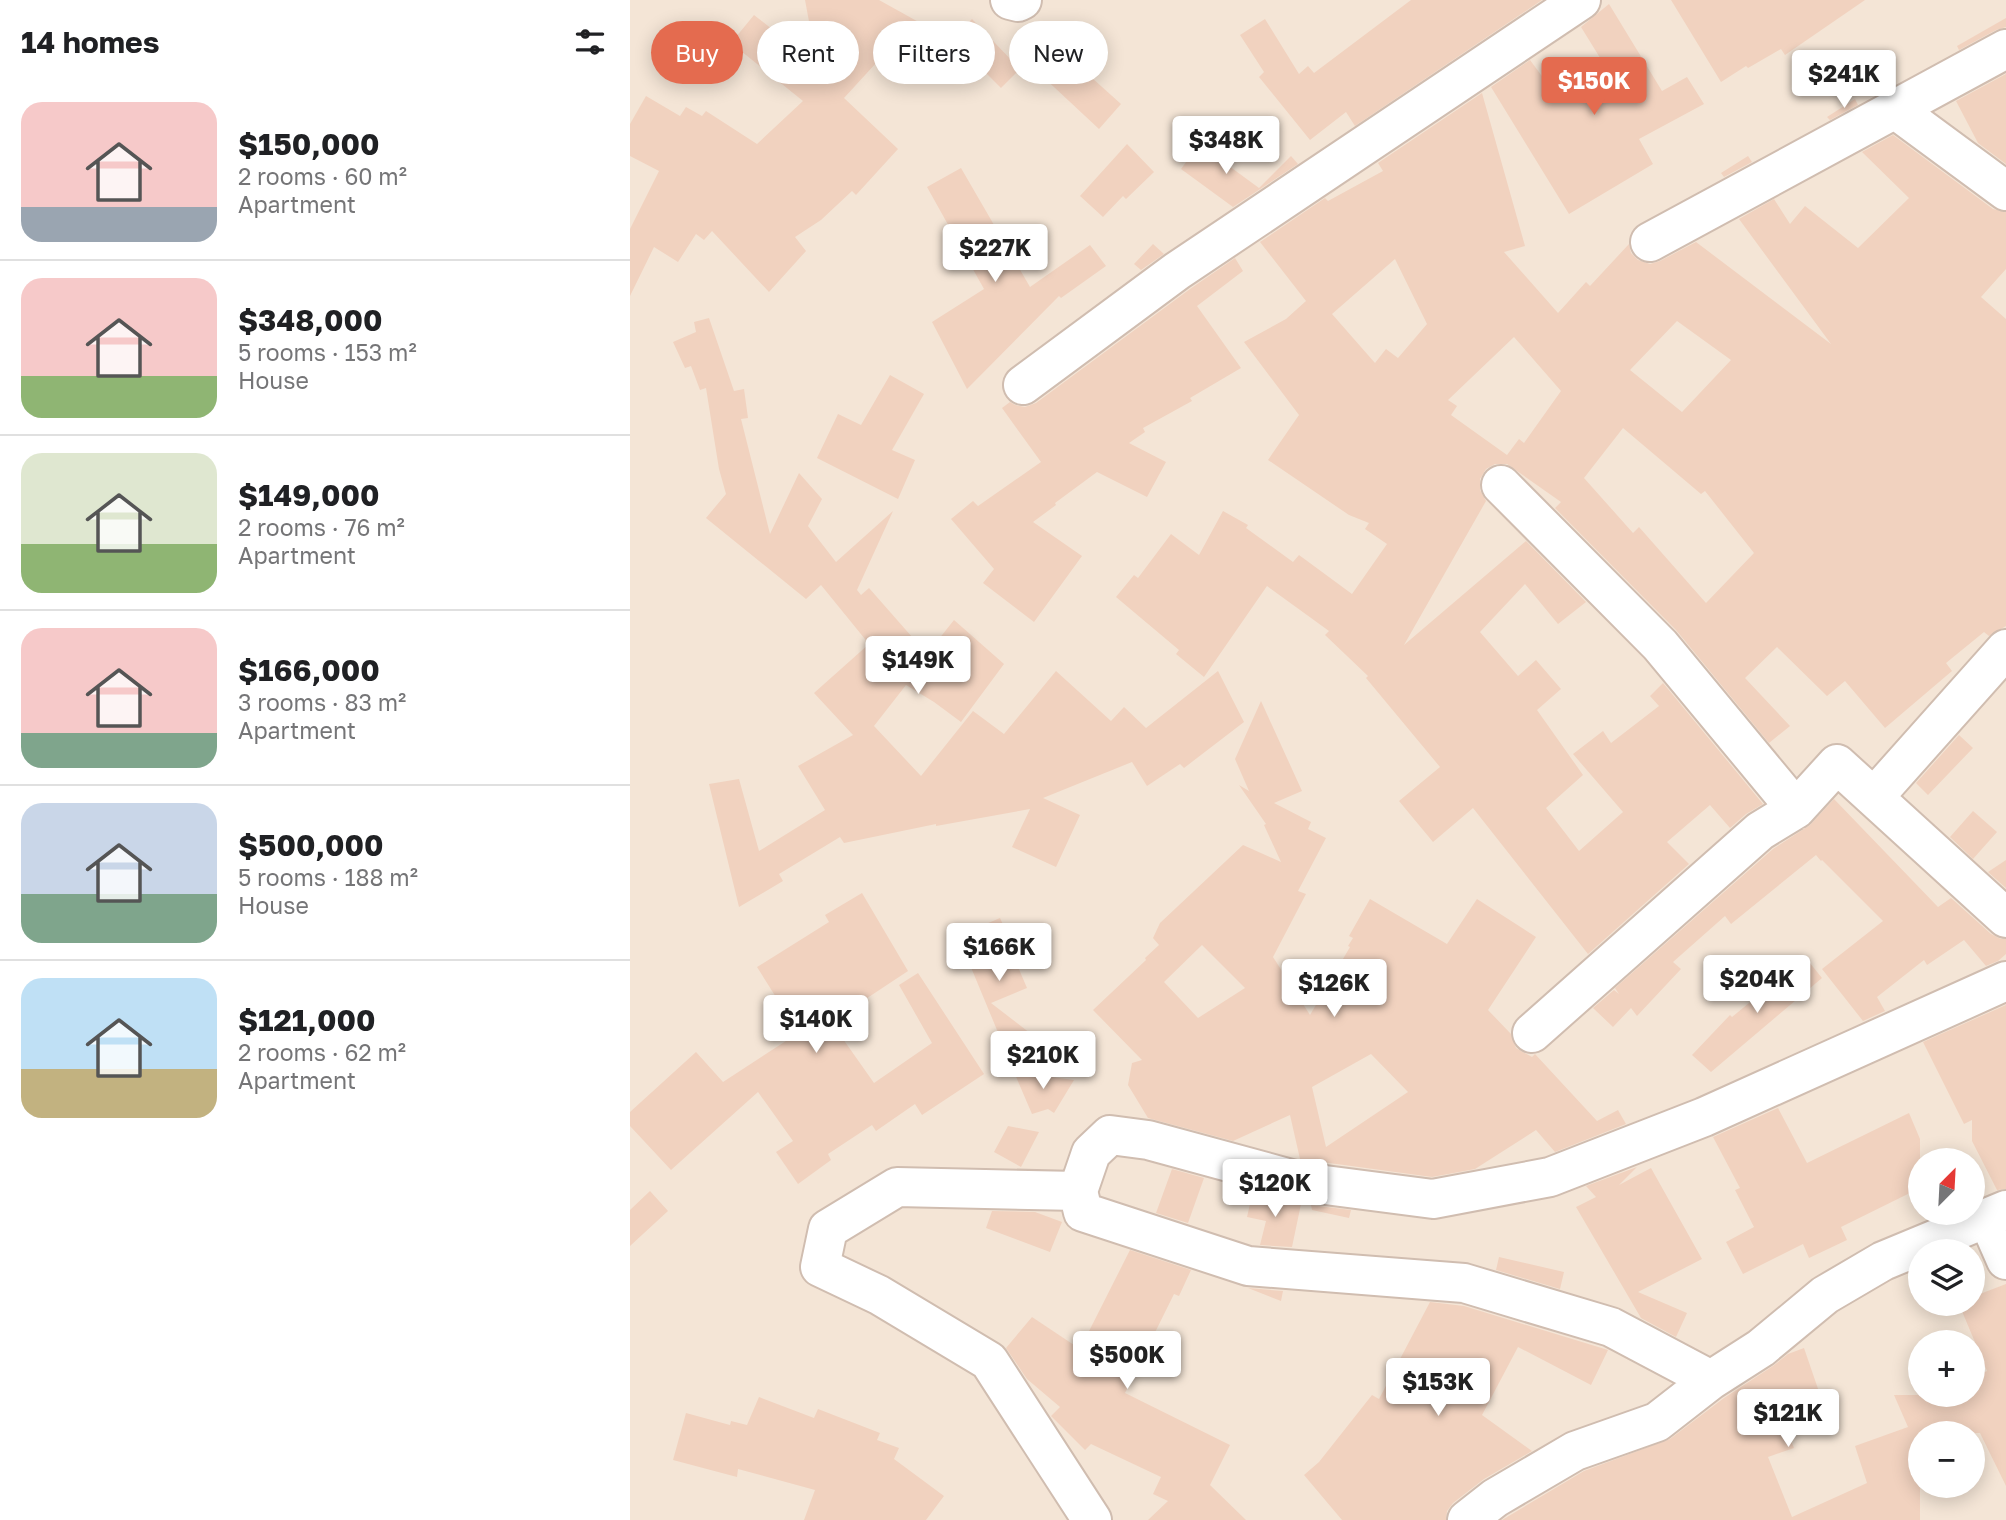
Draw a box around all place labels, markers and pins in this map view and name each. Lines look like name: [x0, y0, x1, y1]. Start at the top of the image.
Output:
pin: $241K: [1795, 50, 1893, 110]
pin: $150K: [1545, 58, 1643, 117]
pin: $348K: [1177, 116, 1275, 176]
pin: $227K: [946, 224, 1044, 284]
pin: $149K: [869, 636, 967, 696]
pin: $166K: [950, 923, 1048, 983]
pin: $204K: [1708, 956, 1806, 1015]
pin: $126K: [1285, 960, 1383, 1019]
pin: $140K: [767, 996, 865, 1055]
pin: $210K: [994, 1032, 1092, 1091]
pin: $120K: [1226, 1160, 1324, 1219]
pin: $500K: [1078, 1332, 1176, 1391]
pin: $153K: [1389, 1358, 1487, 1418]
pin: $121K: [1739, 1390, 1837, 1449]

